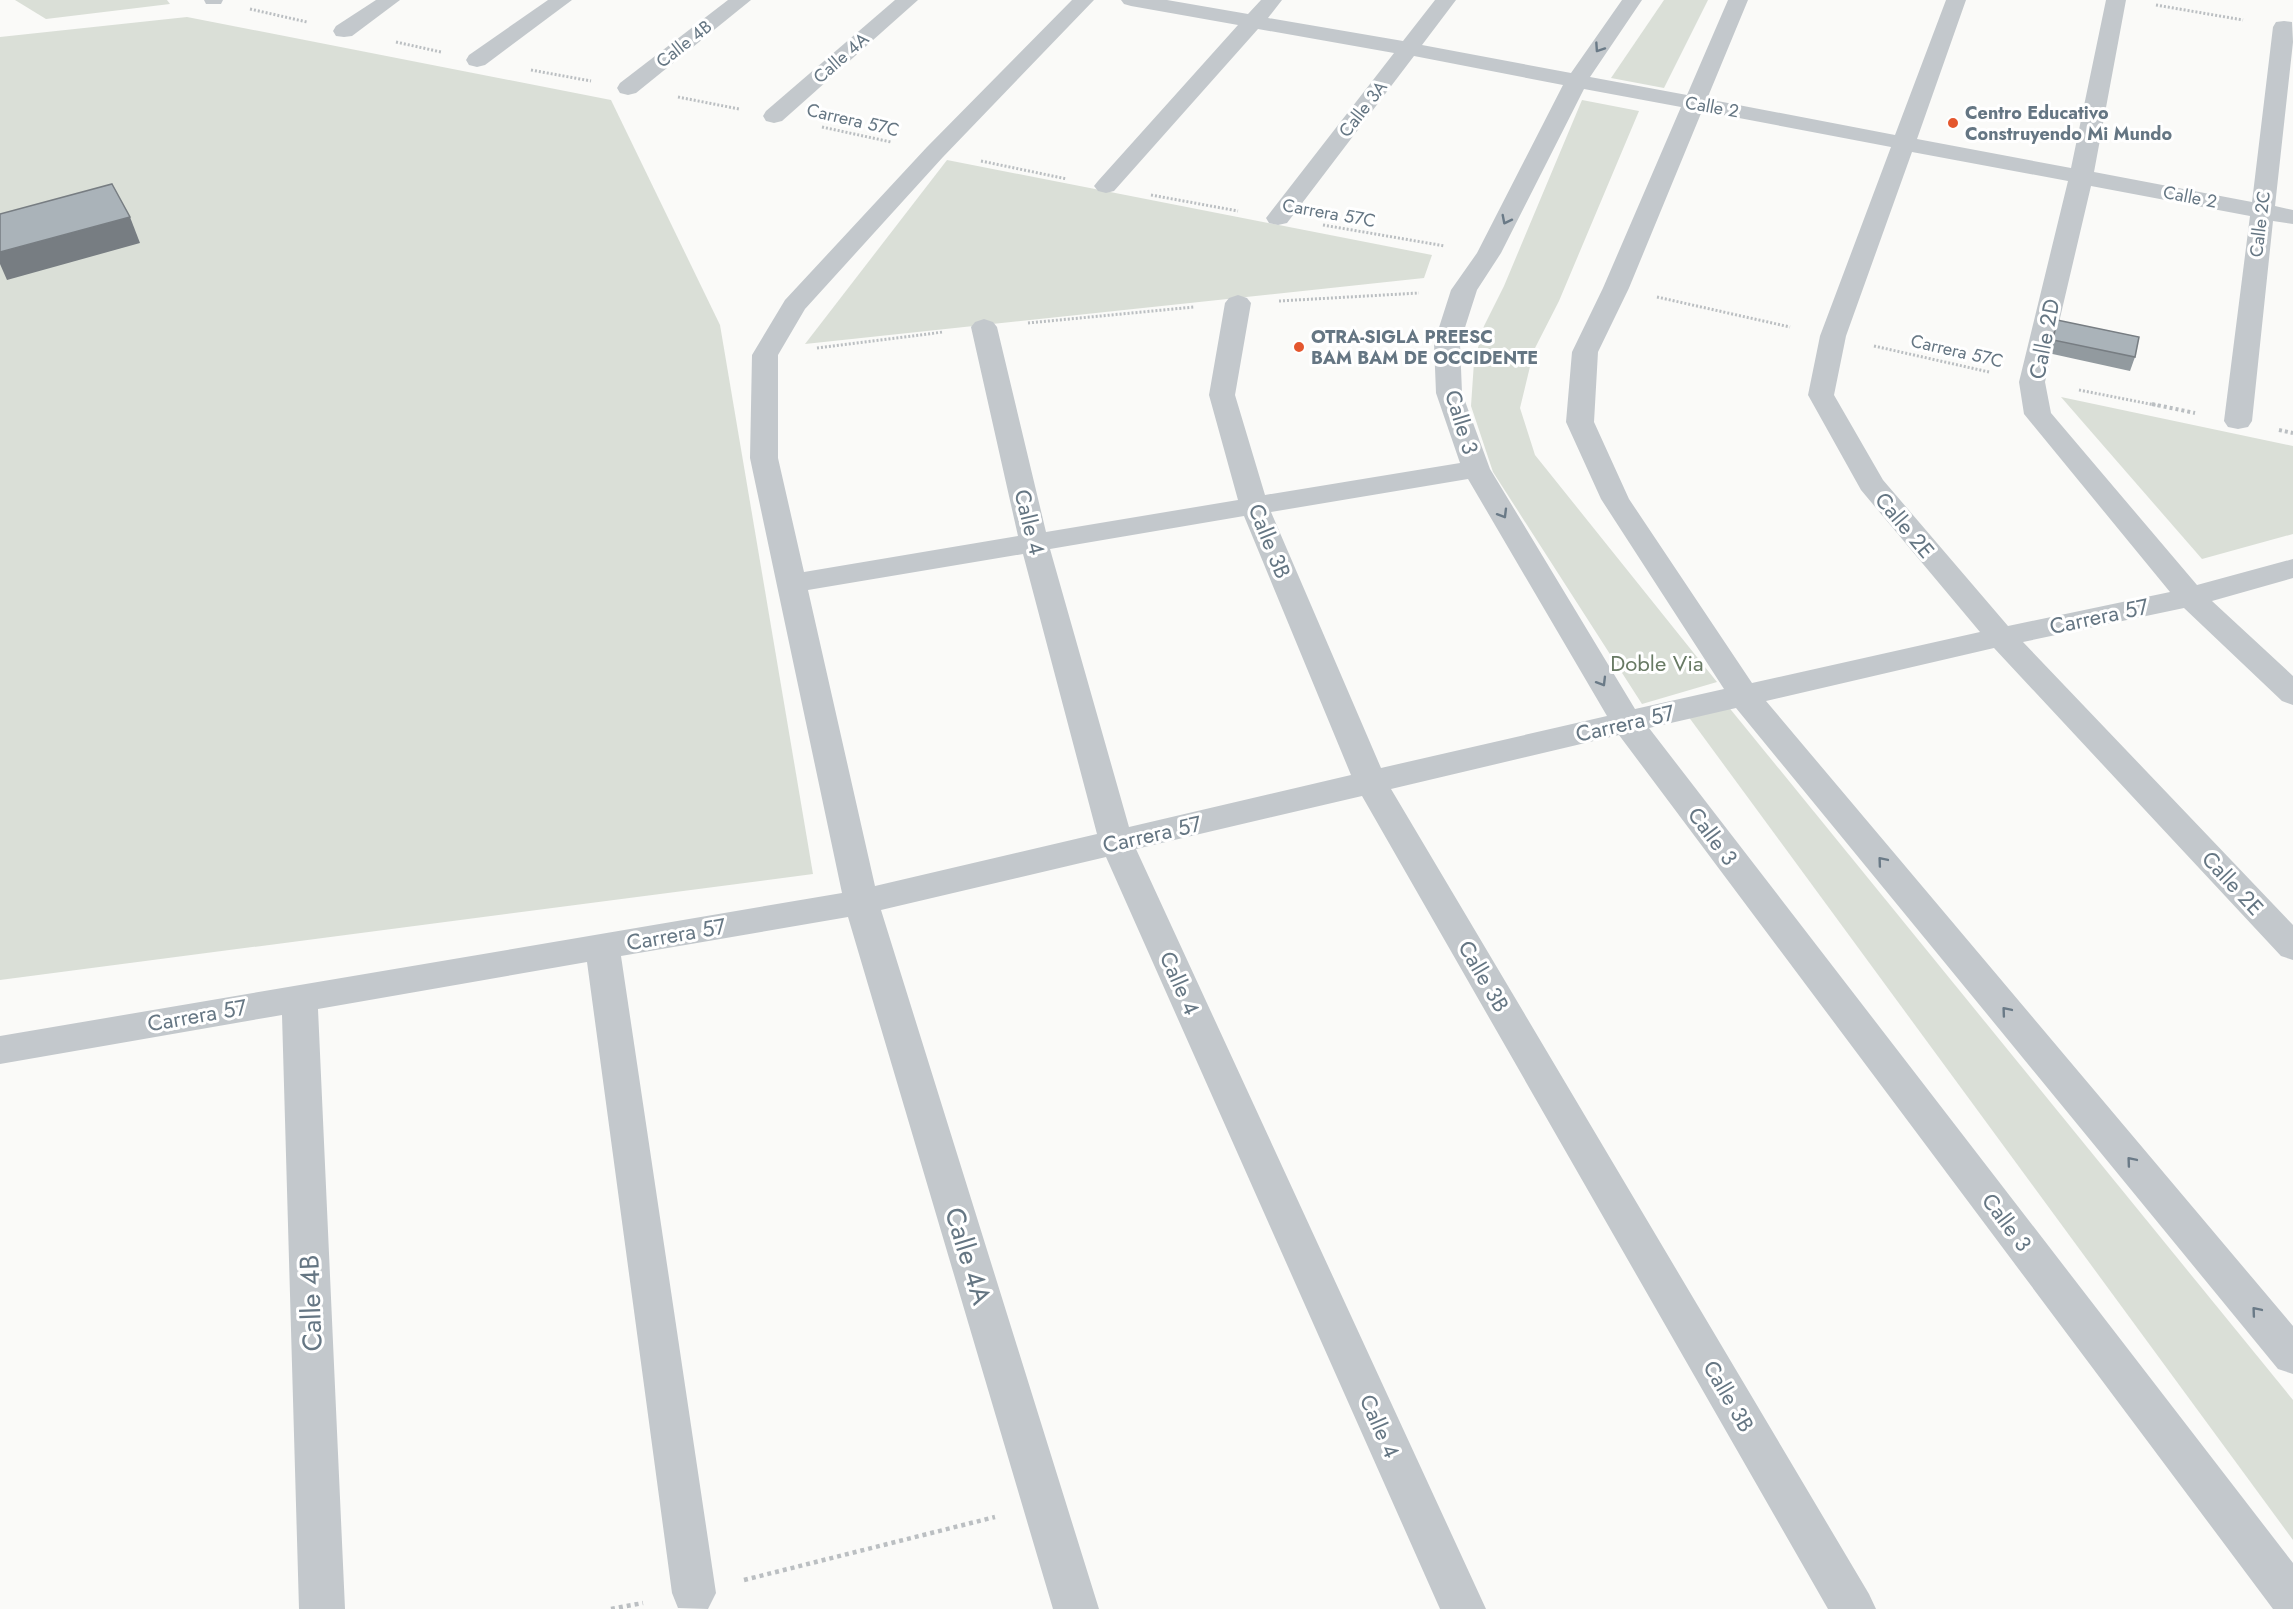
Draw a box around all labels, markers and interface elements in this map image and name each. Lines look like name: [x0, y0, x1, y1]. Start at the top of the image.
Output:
street label: Calle 4B: [651, 14, 717, 74]
street label: Calle 4A: [807, 26, 875, 90]
one-way arrow: [1595, 42, 1606, 53]
street label: Calle 3A: [1333, 75, 1393, 143]
street label: Calle 2: [1683, 89, 1741, 125]
street label: Carrera 57C: [804, 97, 902, 143]
place label: Centro Educativo Construyendo Mi Mundo: [1965, 100, 2172, 147]
marker: Centro Educativo Construyendo Mi Mundo: [1946, 116, 1960, 130]
street label: Calle 2: [2161, 179, 2219, 215]
street label: Calle 2C: [2243, 189, 2277, 259]
street label: Carrera 57C: [1280, 192, 1378, 234]
one-way arrow: [1502, 213, 1513, 224]
street label: Calle 2D: [2021, 296, 2067, 382]
place label: OTRA-SIGLA PREESC BAM BAM DE OCCIDENTE: [1311, 324, 1538, 371]
street label: Carrera 57C: [1908, 328, 2006, 374]
marker: OTRA-SIGLA PREESC BAM BAM DE OCCIDENTE: [1292, 340, 1306, 354]
street label: Calle 3: [1437, 386, 1487, 458]
street label: Calle 2E: [1868, 485, 1942, 565]
street label: Calle 4: [1006, 486, 1054, 558]
street label: Calle 3B: [1241, 499, 1299, 583]
one-way arrow: [1496, 508, 1507, 518]
street label: Carrera 57: [2047, 590, 2152, 642]
park label: Doble Via: [1610, 647, 1704, 679]
one-way arrow: [1595, 676, 1607, 686]
street label: Carrera 57: [1572, 696, 1678, 750]
street label: Calle 3: [1680, 800, 1746, 872]
street label: Carrera 57: [1099, 807, 1205, 861]
street label: Calle 2E: [2195, 843, 2271, 923]
one-way arrow: [1878, 857, 1889, 868]
street label: Carrera 57: [624, 909, 729, 958]
street label: Calle 3B: [1451, 934, 1517, 1018]
street label: Calle 4: [1152, 946, 1208, 1020]
street label: Carrera 57: [145, 990, 250, 1039]
one-way arrow: [2003, 1007, 2014, 1018]
one-way arrow: [2127, 1157, 2138, 1168]
street label: Calle 3: [1974, 1186, 2040, 1258]
street label: Calle 4A: [935, 1203, 1002, 1309]
street label: Calle 4B: [289, 1254, 332, 1352]
one-way arrow: [2252, 1307, 2263, 1318]
street label: Calle 3B: [1696, 1354, 1762, 1438]
street label: Calle 4: [1352, 1389, 1408, 1463]

